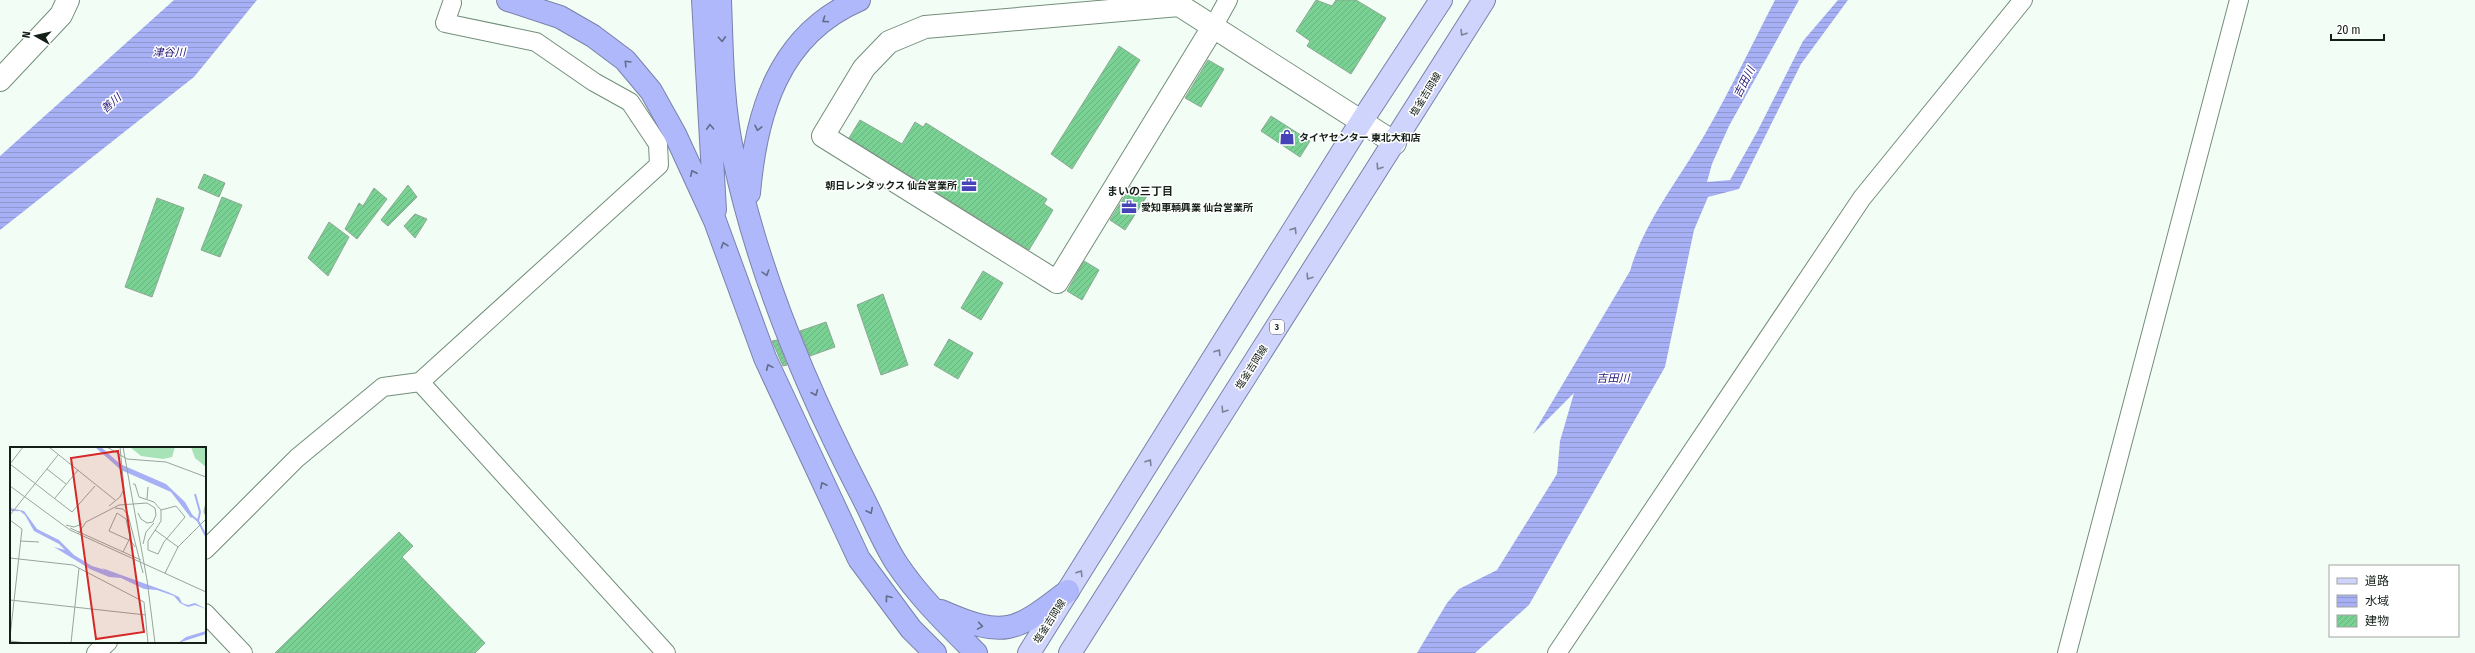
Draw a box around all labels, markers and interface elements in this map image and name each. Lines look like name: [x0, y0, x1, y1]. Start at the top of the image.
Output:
one-way arrow: [822, 15, 829, 23]
north arrow: [16, 16, 56, 56]
scale bar: [2331, 16, 2384, 42]
text: 20 m: [2337, 23, 2361, 37]
one-way arrow: [1460, 29, 1468, 36]
text: N: [20, 31, 33, 39]
one-way arrow: [717, 36, 726, 42]
water label: 津谷川: [153, 46, 186, 59]
one-way arrow: [624, 60, 631, 68]
water label: 吉田川: [1731, 64, 1758, 100]
street label: 塩釜吉岡線: [1408, 70, 1444, 119]
water label: 善川: [99, 91, 125, 115]
one-way arrow: [705, 124, 714, 130]
one-way arrow: [755, 124, 763, 131]
shop icon: タイヤセンター 東北大和店: [1278, 128, 1296, 146]
place label: タイヤセンター 東北大和店: [1299, 132, 1421, 144]
one-way arrow: [1377, 163, 1384, 170]
one-way arrow: [690, 170, 698, 178]
office icon: 朝日レンタックス 仙台営業所: [960, 176, 978, 194]
place label: 朝日レンタックス 仙台営業所: [825, 180, 957, 192]
district label: まいの三丁目: [1107, 185, 1173, 198]
office icon: 愛知車輌興業 仙台営業所: [1120, 198, 1138, 216]
place label: 愛知車輌興業 仙台営業所: [1141, 202, 1253, 214]
one-way arrow: [1289, 227, 1296, 234]
one-way arrow: [720, 242, 728, 249]
one-way arrow: [762, 269, 770, 276]
one-way arrow: [1307, 272, 1314, 279]
road number: 3: [1270, 320, 1284, 334]
street label: 塩釜吉岡線: [1233, 343, 1270, 392]
one-way arrow: [1213, 349, 1220, 356]
one-way arrow: [766, 364, 774, 372]
water label: 吉田川: [1597, 372, 1630, 385]
one-way arrow: [810, 390, 818, 397]
one-way arrow: [1221, 406, 1229, 413]
inset map: [10, 447, 206, 643]
one-way arrow: [1144, 460, 1151, 467]
one-way arrow: [821, 482, 828, 490]
one-way arrow: [865, 507, 873, 514]
legend: [2329, 565, 2459, 637]
one-way arrow: [1075, 570, 1083, 577]
text: 道路: [2365, 574, 2389, 588]
text: 水域: [2365, 594, 2389, 608]
one-way arrow: [886, 595, 893, 602]
street label: 塩釜吉岡線: [1031, 597, 1068, 646]
text: 建物: [2365, 614, 2389, 628]
one-way arrow: [977, 621, 983, 630]

